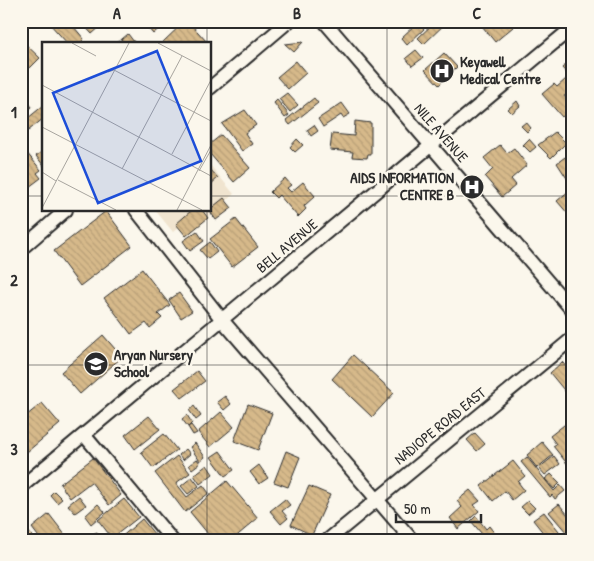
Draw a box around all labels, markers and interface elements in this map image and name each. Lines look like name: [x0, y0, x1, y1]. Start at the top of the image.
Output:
text: A: [113, 2, 121, 24]
text: B: [293, 2, 301, 24]
text: C: [473, 2, 482, 24]
inset map: [42, 42, 211, 211]
place label: Keyawell Medical Centre: [460, 51, 541, 89]
hospital icon: Keyawell Medical Centre: [429, 58, 455, 84]
street label: NILE AVENUE: [410, 98, 473, 167]
text: 1: [11, 101, 17, 123]
place label: AIDS INFORMATION CENTRE B: [350, 167, 454, 205]
hospital icon: AIDS INFORMATION CENTRE B: [459, 174, 485, 200]
street label: BELL AVENUE: [252, 214, 322, 277]
text: 2: [10, 269, 18, 291]
place label: Aryan Nursery School: [114, 344, 194, 382]
school or university icon: Aryan Nursery School: [83, 351, 109, 377]
street label: NADIOPE ROAD EAST: [389, 381, 491, 469]
text: 3: [10, 438, 18, 460]
scale bar: [396, 491, 482, 523]
text: 50 m: [404, 498, 431, 519]

